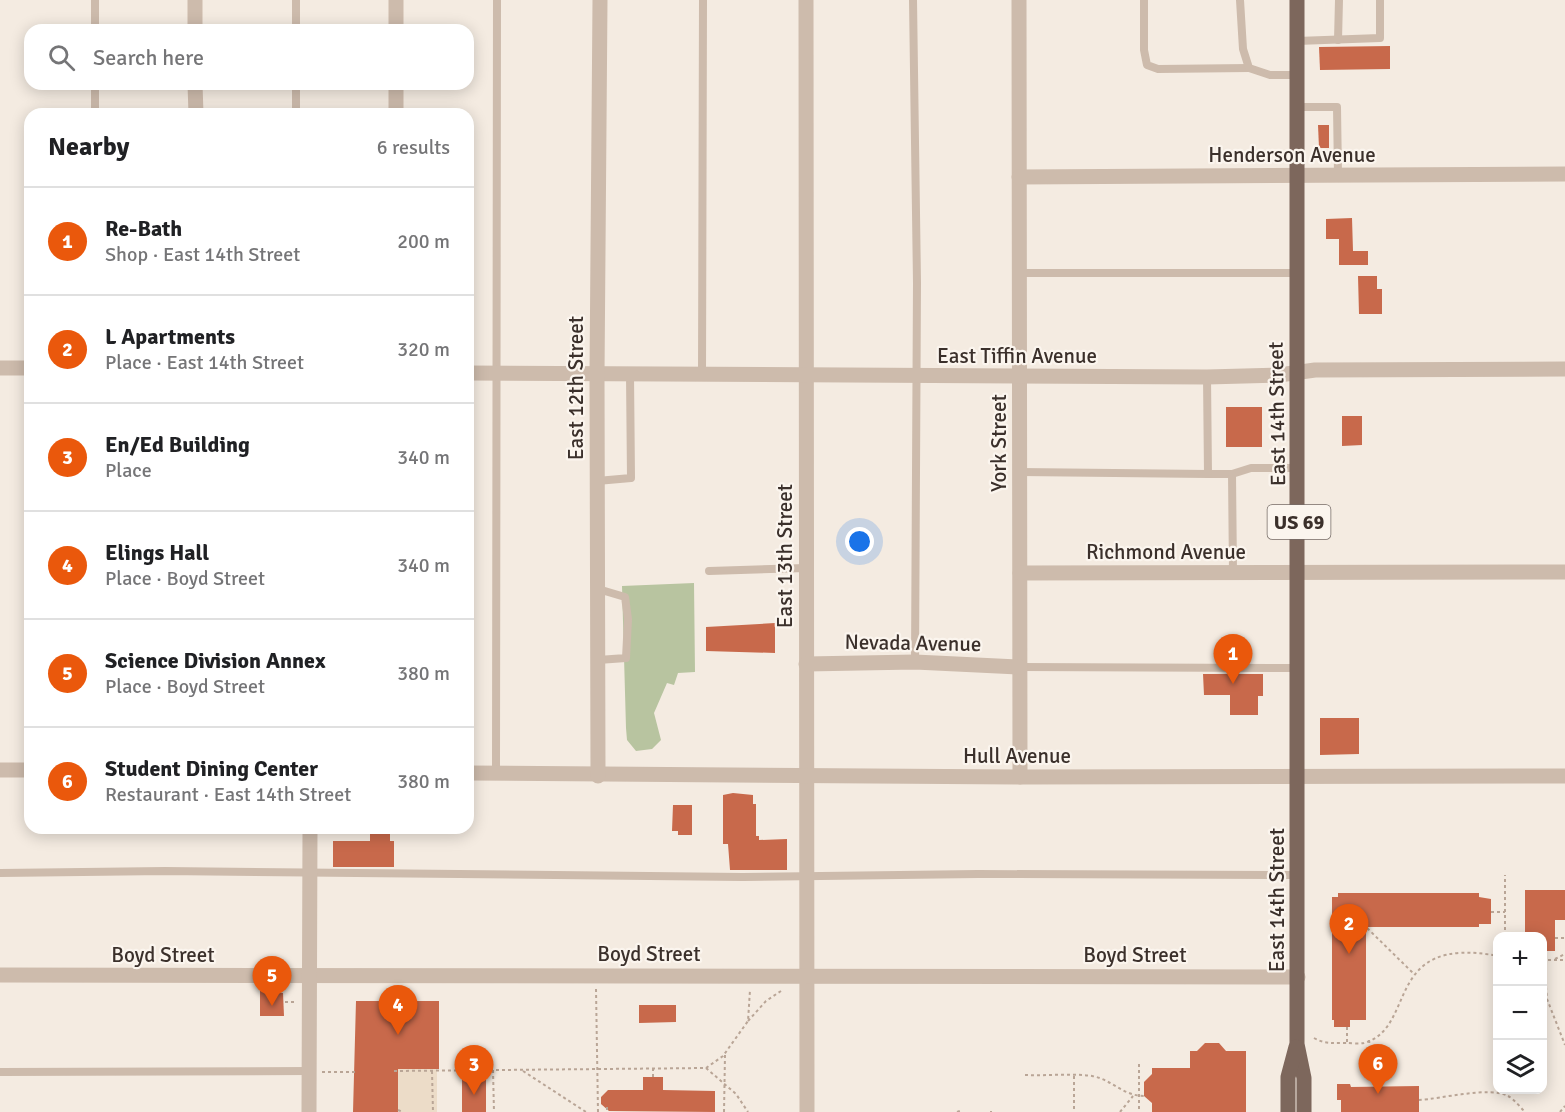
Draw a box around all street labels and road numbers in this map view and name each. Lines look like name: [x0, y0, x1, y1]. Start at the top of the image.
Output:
street label: Henderson Avenue: [1208, 142, 1376, 168]
street label: East 12th Street: [563, 316, 589, 460]
street label: East 14th Street: [1263, 342, 1291, 486]
street label: East Tiffin Avenue: [937, 343, 1097, 369]
street label: York Street: [986, 394, 1012, 492]
street label: East 13th Street: [772, 484, 798, 628]
road number: US 69: [1268, 505, 1330, 539]
street label: Richmond Avenue: [1086, 539, 1246, 565]
street label: Nevada Avenue: [844, 629, 982, 657]
street label: Hull Avenue: [963, 743, 1071, 769]
street label: East 14th Street: [1264, 828, 1290, 972]
street label: Boyd Street: [597, 941, 701, 967]
street label: Boyd Street: [111, 942, 215, 968]
street label: Boyd Street: [1083, 942, 1187, 968]

